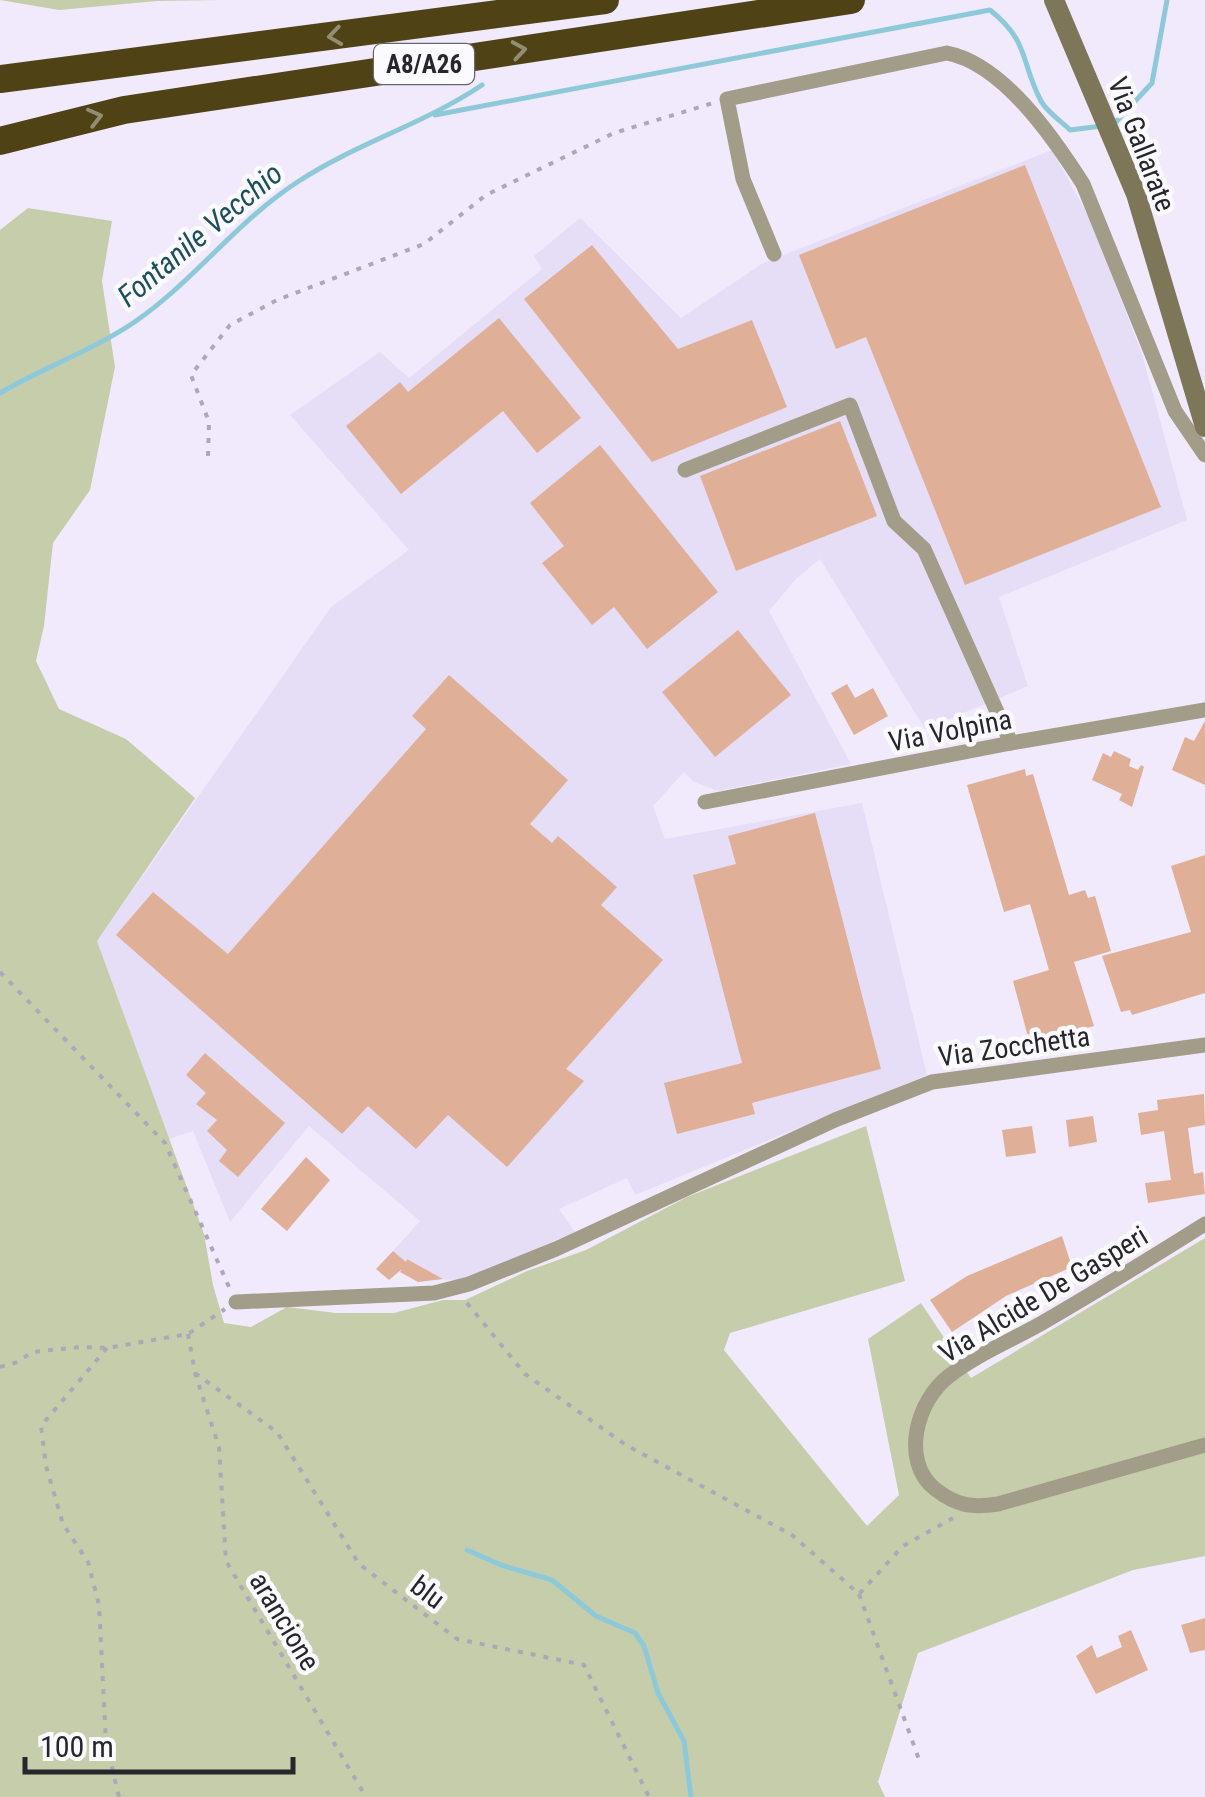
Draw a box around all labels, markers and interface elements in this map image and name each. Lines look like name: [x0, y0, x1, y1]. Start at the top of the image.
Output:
one-way arrow: [326, 25, 343, 46]
one-way arrow: [511, 40, 527, 61]
road number: A8/A26: [374, 44, 474, 84]
street label: Via Gallarate: [1101, 72, 1182, 216]
one-way arrow: [86, 108, 103, 129]
water label: Fontanile Vecchio: [110, 156, 289, 314]
street label: Via Volpina: [886, 702, 1014, 759]
street label: Via Zocchetta: [936, 1020, 1092, 1073]
street label: Via Alcide De Gasperi: [933, 1219, 1154, 1370]
street label: arancione: [242, 1566, 327, 1676]
street label: blu: [404, 1569, 451, 1616]
scale bar: [25, 1712, 292, 1774]
text: 100 m: [40, 1729, 114, 1764]

